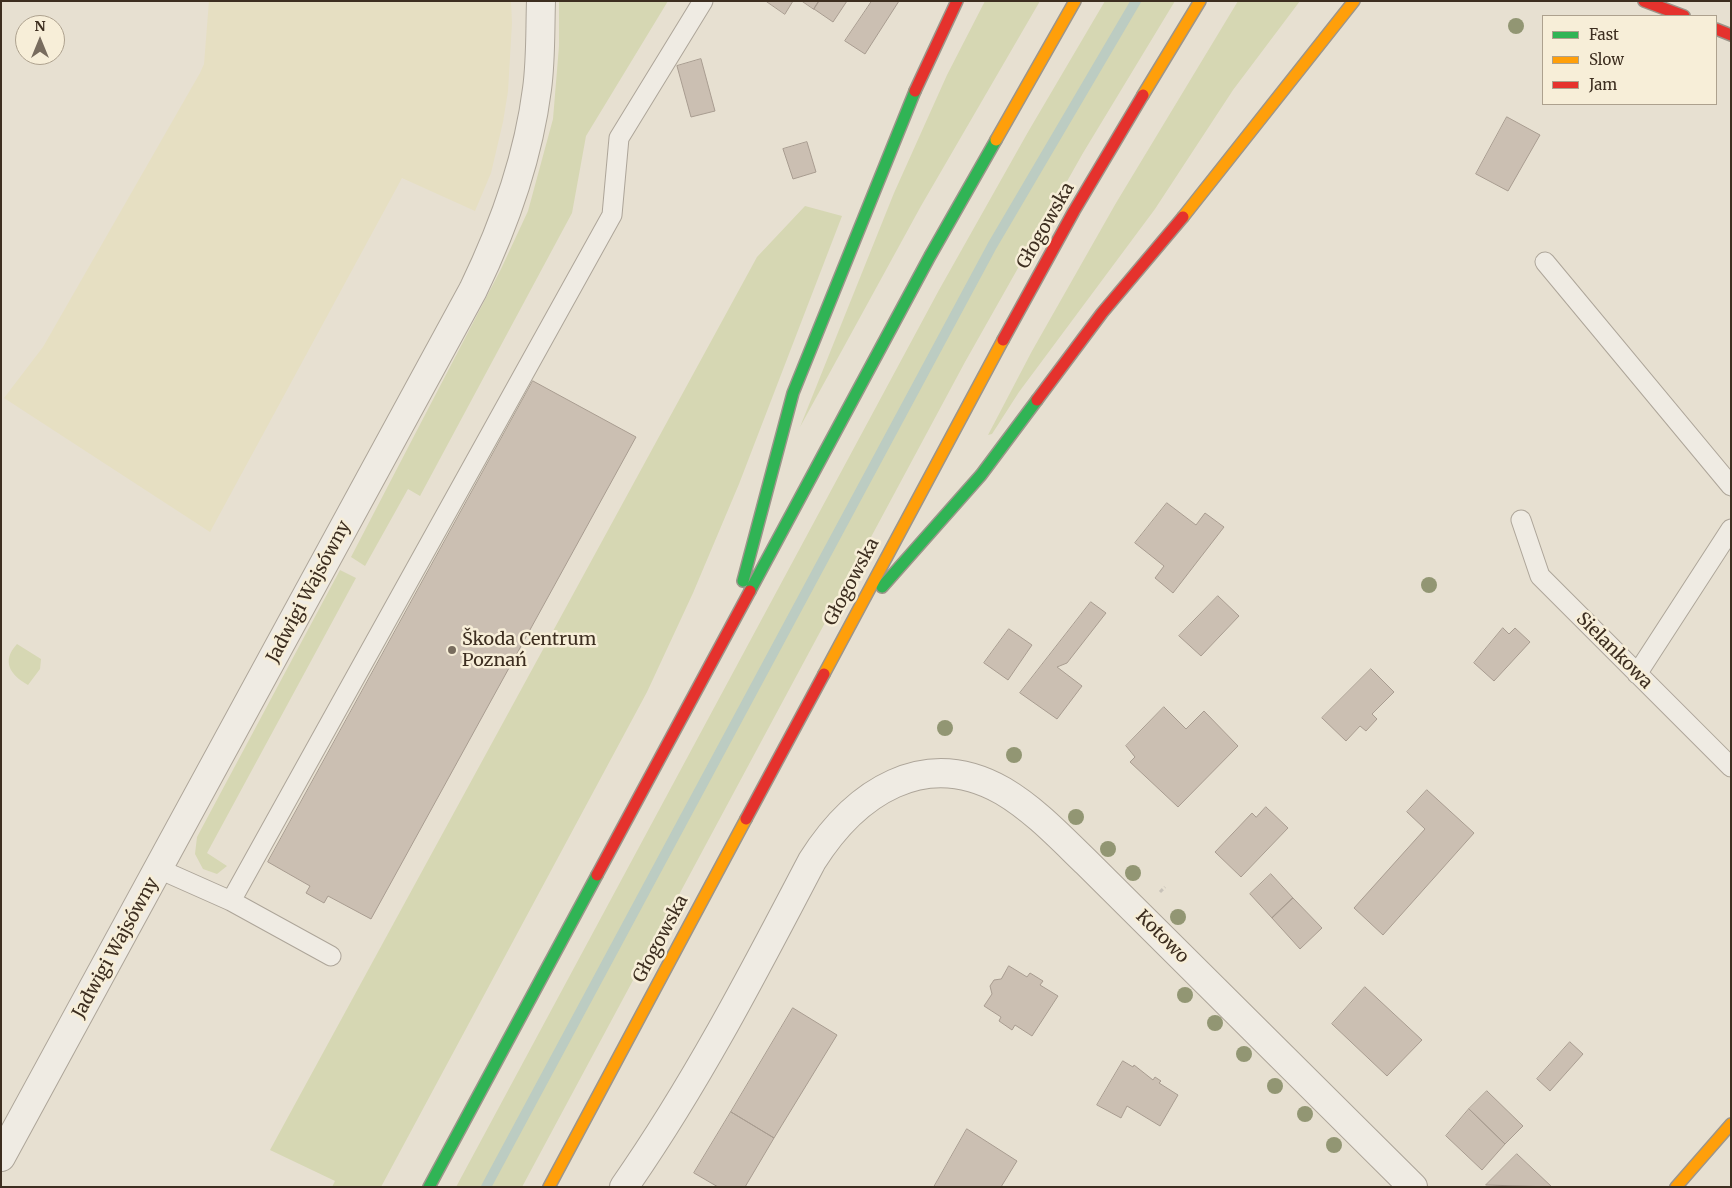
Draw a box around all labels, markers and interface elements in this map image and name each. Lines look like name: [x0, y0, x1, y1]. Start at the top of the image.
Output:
north arrow: [15, 15, 65, 65]
legend: [1542, 15, 1717, 105]
text: N: [34, 17, 46, 35]
text: Fast: [1589, 25, 1619, 44]
text: Slow: [1589, 50, 1624, 69]
text: Jam: [1589, 75, 1617, 94]
street label: Głogowska: [1013, 179, 1079, 273]
street label: Jadwigi Wajsówny: [262, 517, 356, 667]
street label: Głogowska: [820, 535, 884, 629]
street label: Sielankowa: [1571, 608, 1657, 694]
place label: Škoda Centrum Poznań: [462, 629, 596, 672]
marker: Škoda Centrum Poznań: [446, 644, 458, 656]
street label: Jadwigi Wajsówny: [68, 874, 164, 1022]
street label: Głogowska: [629, 892, 693, 986]
street label: Kotowo: [1131, 906, 1193, 968]

